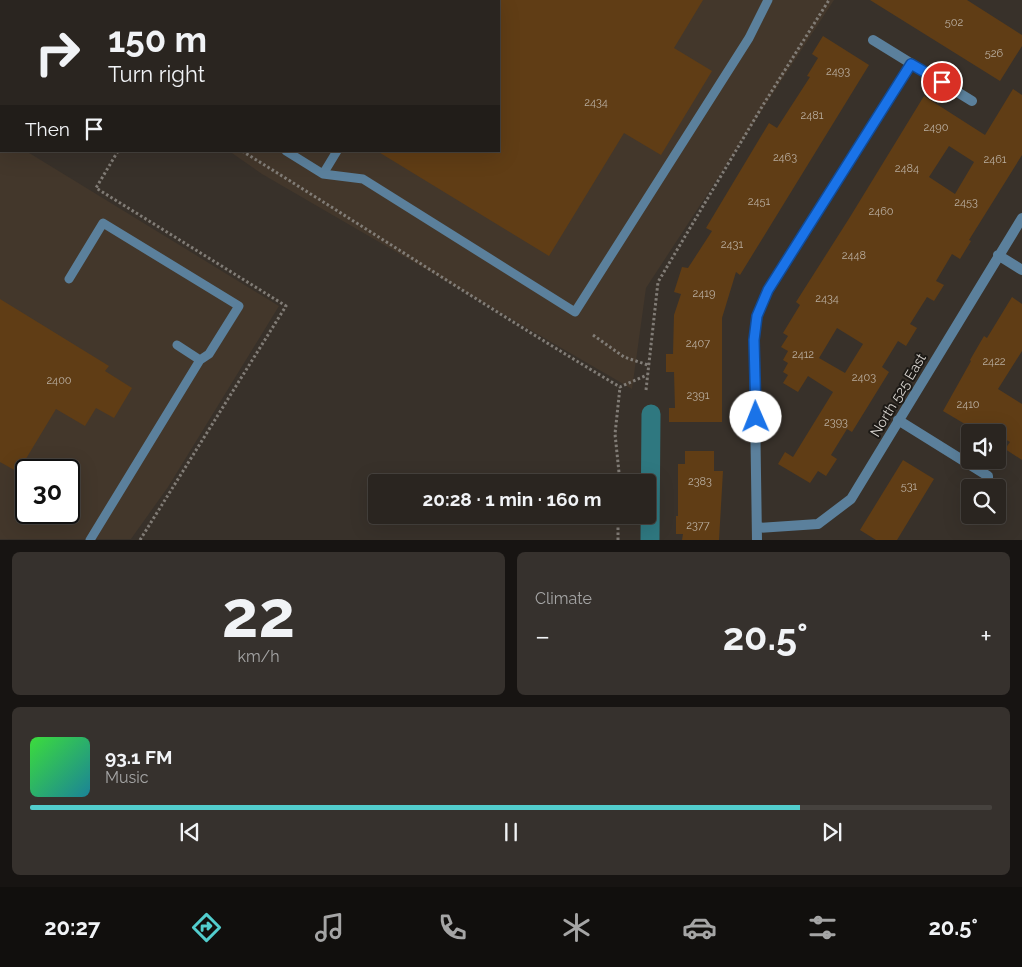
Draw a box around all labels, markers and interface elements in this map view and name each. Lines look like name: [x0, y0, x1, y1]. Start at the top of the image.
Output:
house number: 502: [945, 16, 963, 29]
text: 150 m: [108, 19, 207, 60]
icon: right: [25, 20, 90, 85]
house number: 526: [985, 47, 1004, 60]
text: Turn right: [108, 61, 205, 87]
pin: [921, 61, 963, 103]
house number: 2493: [826, 65, 850, 78]
icon: arrive: [928, 68, 956, 96]
house number: 2434: [584, 96, 608, 109]
house number: 2481: [801, 109, 824, 122]
icon: arrive: [80, 115, 108, 143]
text: Then: [25, 118, 70, 140]
house number: 2490: [924, 121, 949, 134]
house number: 2463: [773, 151, 797, 164]
house number: 2461: [983, 153, 1007, 166]
house number: 2484: [895, 162, 919, 175]
house number: 2451: [748, 195, 771, 208]
house number: 2453: [954, 196, 978, 209]
house number: 2460: [868, 205, 894, 218]
house number: 2431: [721, 238, 743, 251]
house number: 2448: [842, 249, 866, 262]
house number: 2419: [693, 287, 715, 300]
house number: 2434: [815, 292, 839, 305]
house number: 2407: [686, 337, 710, 350]
house number: 2412: [792, 348, 814, 361]
street label: North 525 East: [867, 350, 929, 439]
house number: 2422: [982, 355, 1006, 368]
house number: 2403: [852, 371, 876, 384]
house number: 2400: [46, 374, 72, 387]
house number: 2391: [687, 389, 710, 402]
position arrow: [729, 390, 781, 442]
house number: 2410: [956, 398, 980, 411]
house number: 2393: [824, 416, 848, 429]
map controls: [961, 424, 1006, 524]
button: sound: [961, 424, 1006, 469]
speed limit sign: 30: [15, 459, 80, 524]
house number: 2383: [688, 475, 712, 488]
button: search: [961, 479, 1006, 524]
house number: 531: [901, 480, 918, 493]
text: 20:28 · 1 min · 160 m: [423, 488, 601, 510]
house number: 2377: [686, 519, 710, 532]
text: 22: [222, 576, 295, 652]
text: Climate: [535, 589, 592, 608]
text: 20.5°: [723, 614, 808, 659]
text: −: [535, 620, 550, 653]
text: +: [980, 620, 992, 653]
text: km/h: [237, 647, 280, 666]
text: 93.1 FM: [105, 746, 172, 768]
text: Music: [105, 768, 149, 787]
icon: previous: [176, 818, 204, 846]
icon: pause: [497, 818, 525, 846]
icon: next: [818, 818, 846, 846]
icon: directions: [189, 910, 224, 945]
icon: music: [312, 910, 347, 945]
icon: phone: [435, 910, 470, 945]
icon: climate: [559, 910, 594, 945]
icon: car: [682, 910, 717, 945]
icon: filters: [805, 910, 840, 945]
text: 20:27: [44, 914, 100, 940]
text: 20.5°: [928, 914, 978, 940]

